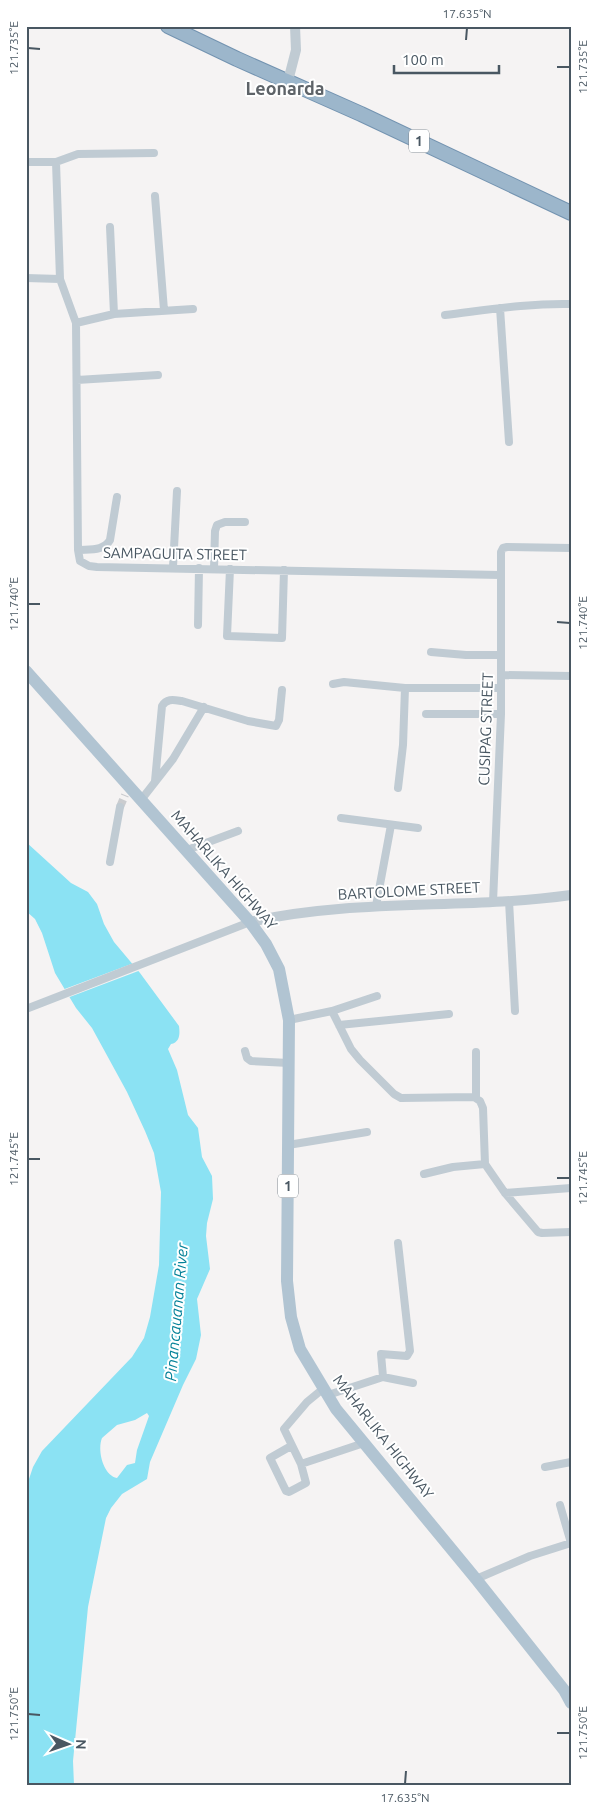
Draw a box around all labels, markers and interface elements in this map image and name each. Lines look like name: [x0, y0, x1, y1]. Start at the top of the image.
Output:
text: 17.635°N: [442, 7, 492, 20]
text: 121.735°E: [7, 21, 20, 75]
text: 121.735°E: [576, 40, 589, 94]
scale bar: [394, 42, 500, 74]
text: 100 m: [402, 51, 444, 68]
district label: Leonarda: [245, 78, 325, 98]
road number: 1: [409, 130, 429, 152]
street label: SAMPAGUITA STREET: [103, 544, 248, 563]
text: 121.740°E: [7, 577, 20, 631]
text: 121.740°E: [576, 596, 589, 650]
street label: CUSIPAG STREET: [475, 671, 496, 786]
street label: MAHARLIKA HIGHWAY: [168, 807, 281, 933]
street label: BARTOLOME STREET: [337, 878, 481, 903]
text: 121.745°E: [7, 1132, 20, 1186]
text: 121.745°E: [576, 1151, 589, 1205]
road number: 1: [278, 1174, 298, 1198]
water label: Pinancauanan River: [161, 1241, 191, 1382]
street label: MAHARLIKA HIGHWAY: [330, 1371, 437, 1502]
text: 121.750°E: [7, 1687, 20, 1741]
text: 121.750°E: [576, 1706, 589, 1760]
north arrow: [42, 1718, 92, 1768]
text: N: [73, 1739, 89, 1750]
text: 17.635°N: [380, 1791, 430, 1804]

